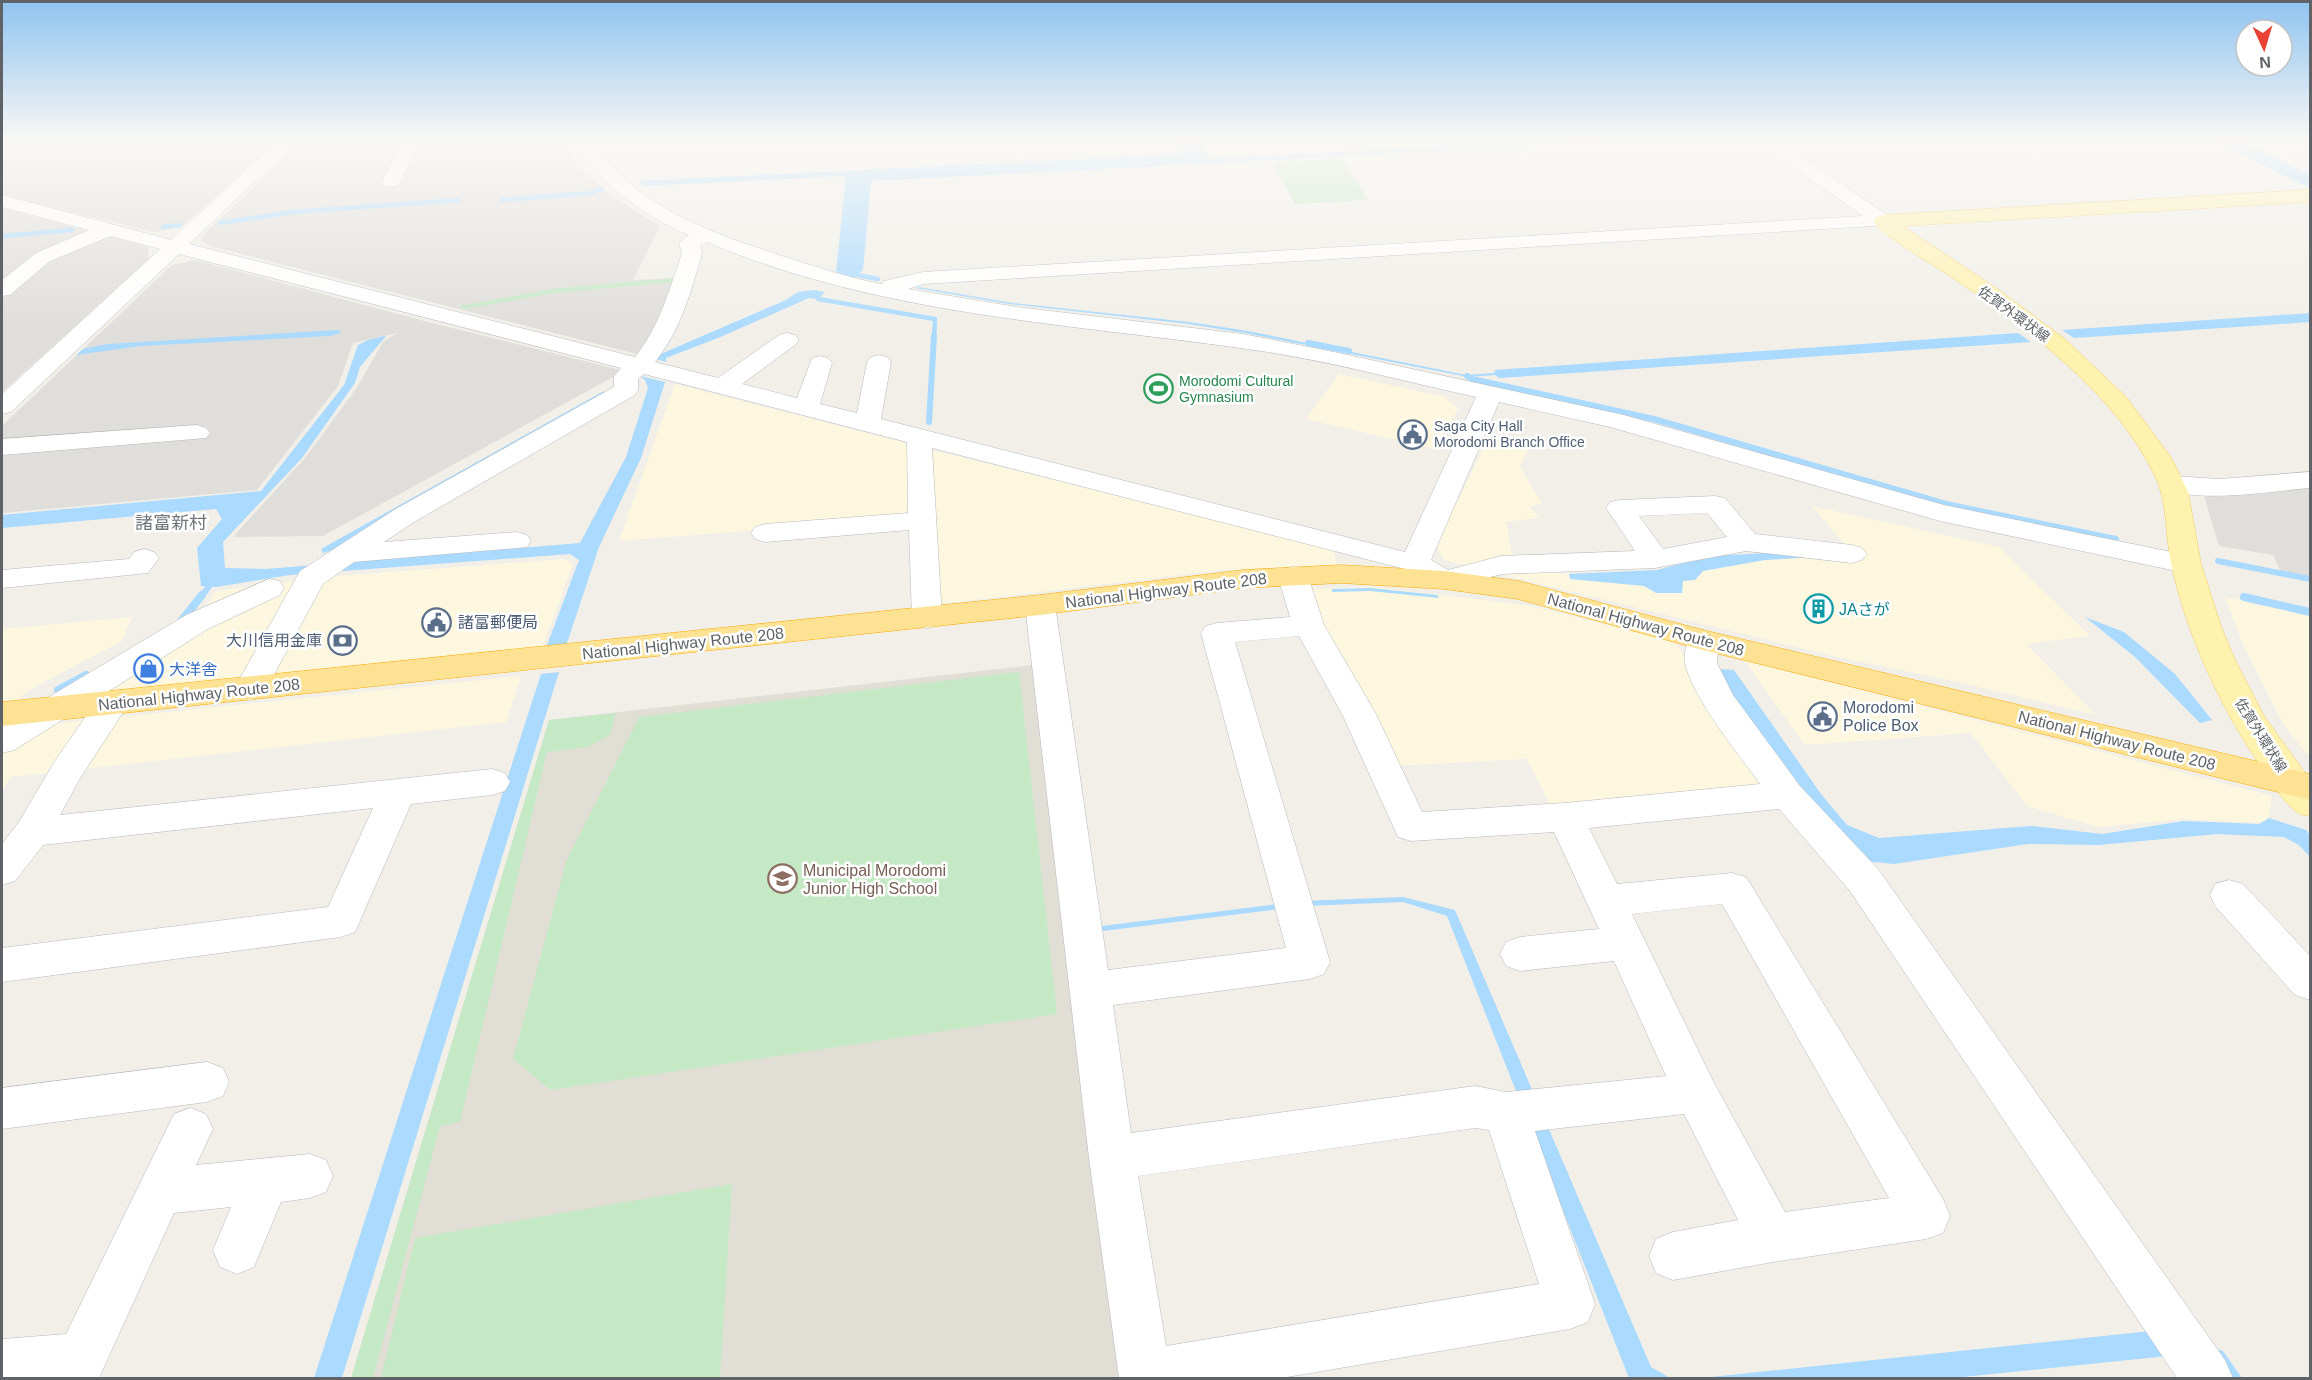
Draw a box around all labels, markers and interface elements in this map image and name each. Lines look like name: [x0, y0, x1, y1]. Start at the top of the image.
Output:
north arrow: [2234, 18, 2294, 78]
text: N: [2259, 54, 2271, 71]
street label: 佐賀外環状線: [1975, 283, 2053, 345]
sports icon: Morodomi Cultural Gymnasium: [1142, 373, 1174, 405]
place label: Morodomi Cultural Gymnasium: [1179, 373, 1293, 405]
public building icon: Saga City Hall Morodomi Branch Office: [1397, 418, 1429, 450]
place label: Saga City Hall Morodomi Branch Office: [1434, 418, 1585, 450]
district label: 諸富新村: [135, 513, 207, 533]
street label: National Highway Route 208: [1064, 570, 1268, 611]
street label: National Highway Route 208: [1546, 590, 1746, 659]
building icon: JAさが: [1802, 593, 1834, 625]
place label: JAさが: [1839, 601, 1890, 618]
public building icon: 諸富郵便局: [421, 606, 453, 638]
place label: 諸富郵便局: [458, 614, 538, 631]
bank icon: 大川信用金庫: [327, 624, 359, 656]
street label: National Highway Route 208: [581, 624, 785, 663]
place label: 大川信用金庫: [226, 632, 322, 649]
shop icon: 大洋舎: [132, 653, 164, 685]
place label: 大洋舎: [169, 661, 217, 678]
street label: National Highway Route 208: [97, 675, 301, 714]
street label: 佐賀外環状線: [2232, 695, 2290, 775]
place label: Morodomi Police Box: [1843, 699, 1919, 734]
public building icon: Morodomi Police Box: [1806, 700, 1838, 732]
street label: National Highway Route 208: [2016, 708, 2217, 773]
place label: Municipal Morodomi Junior High School: [803, 862, 946, 897]
school or university icon: Municipal Morodomi Junior High School: [766, 863, 798, 895]

